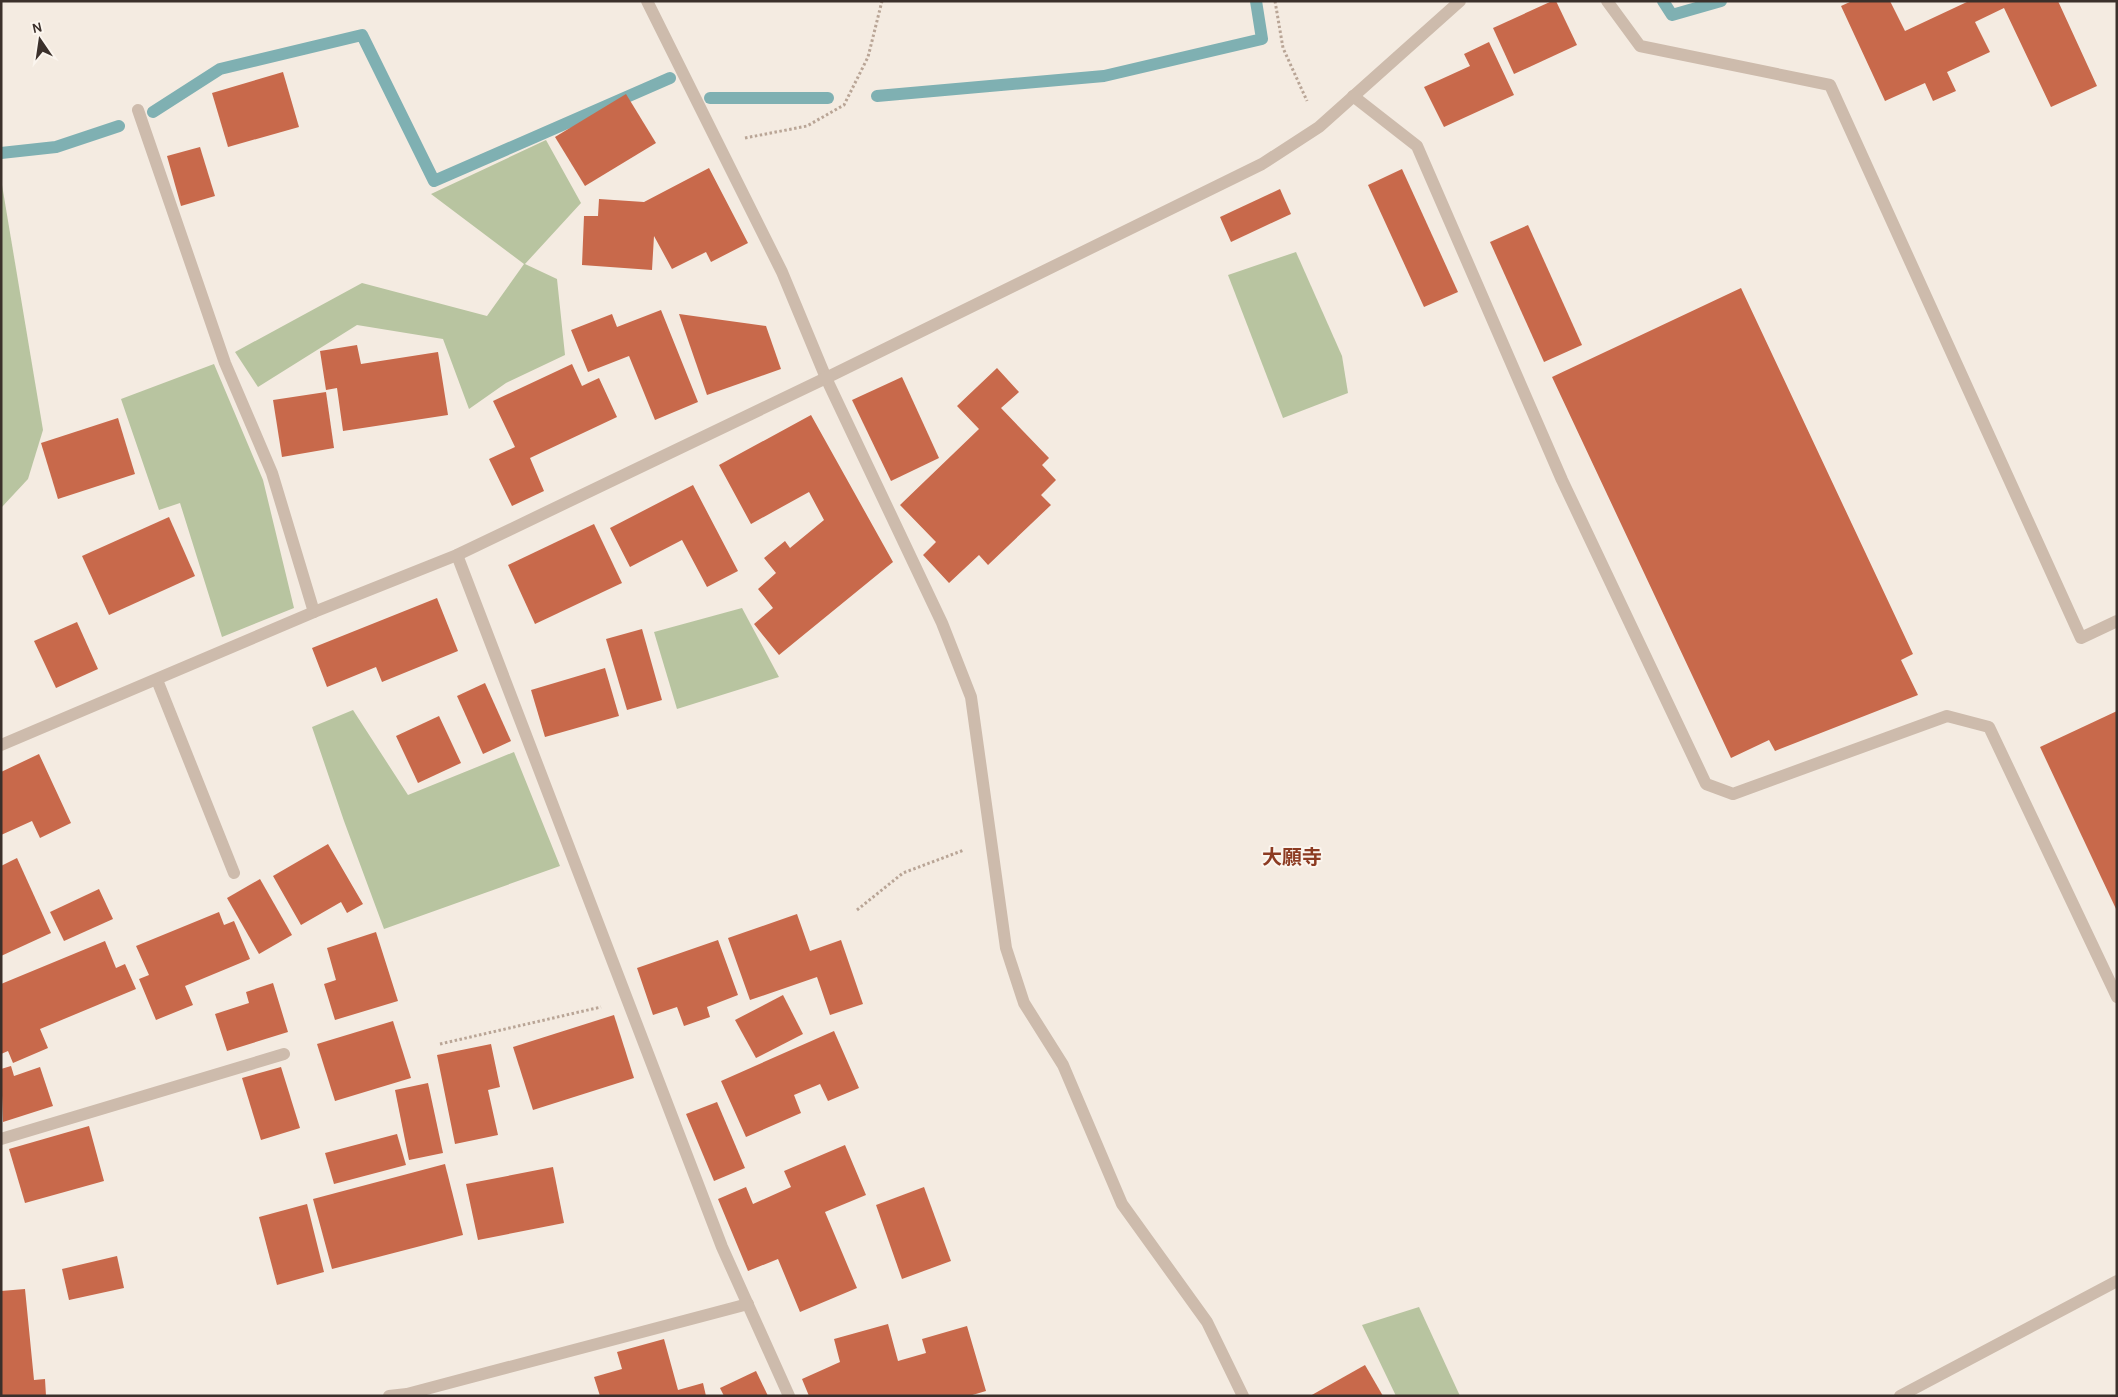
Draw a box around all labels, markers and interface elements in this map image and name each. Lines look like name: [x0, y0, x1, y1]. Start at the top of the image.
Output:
north arrow: [15, 15, 65, 65]
text: N: [30, 18, 44, 37]
district label: 大願寺: [1262, 846, 1322, 869]

